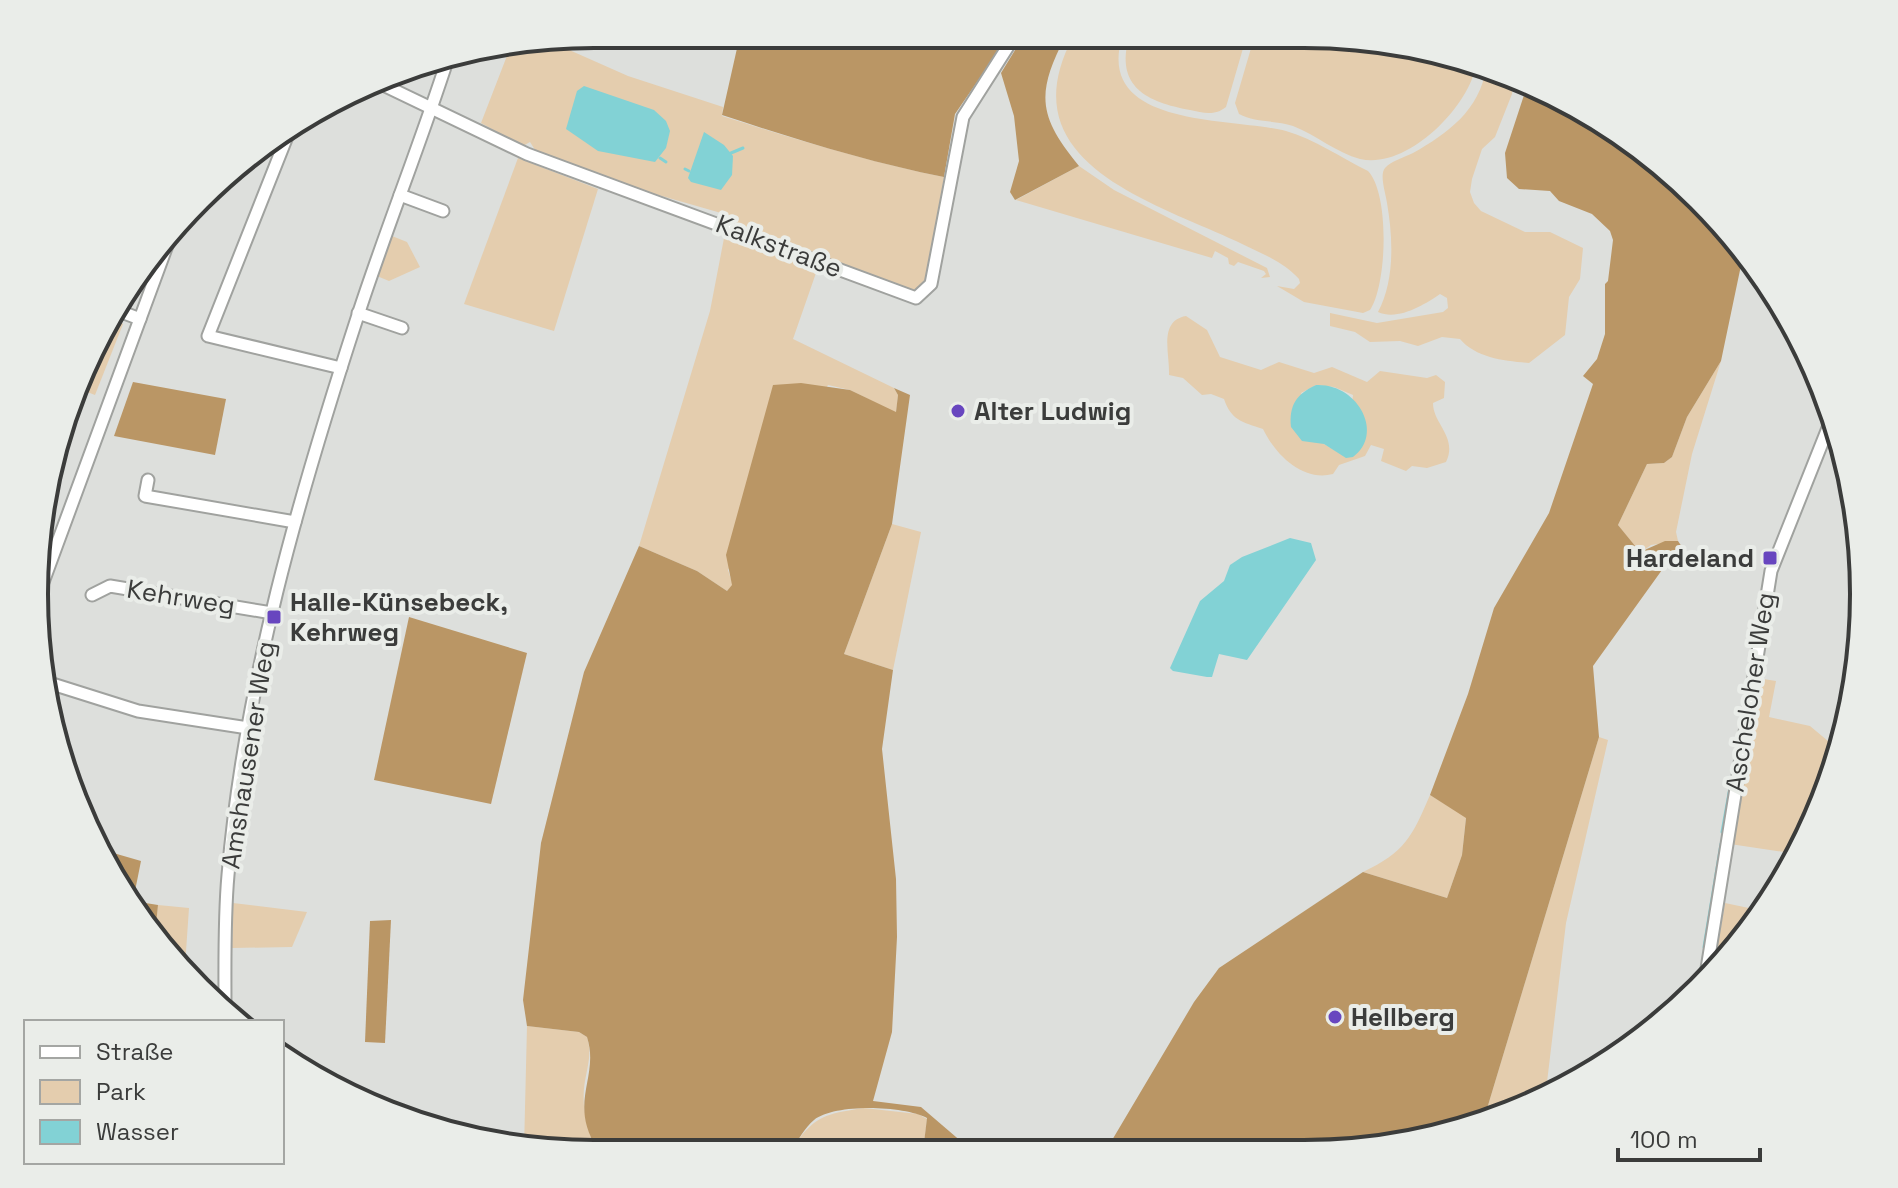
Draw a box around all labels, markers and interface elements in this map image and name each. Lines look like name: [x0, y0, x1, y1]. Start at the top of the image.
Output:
street label: Kalkstraße: [711, 206, 847, 286]
place label: Alter Ludwig: [974, 394, 1131, 428]
marker: Alter Ludwig: [949, 402, 967, 420]
place label: Hardeland: [1626, 541, 1754, 575]
marker: Hardeland: [1761, 549, 1779, 567]
street label: Kehrweg: [124, 572, 238, 622]
place label: Halle-Künsebeck, Kehrweg: [290, 585, 508, 649]
street label: Ascheloher Weg: [1717, 590, 1783, 794]
marker: Halle-Künsebeck, Kehrweg: [265, 608, 283, 626]
street label: Amshausener Weg: [213, 639, 283, 871]
place label: Hellberg: [1351, 1000, 1455, 1034]
marker: Hellberg: [1326, 1008, 1344, 1026]
legend: [24, 1020, 284, 1164]
text: Straße: [96, 1036, 173, 1067]
text: Park: [96, 1076, 146, 1107]
scale bar: [1618, 1112, 1760, 1162]
text: Wasser: [96, 1116, 179, 1147]
text: 100 m: [1630, 1124, 1698, 1155]

